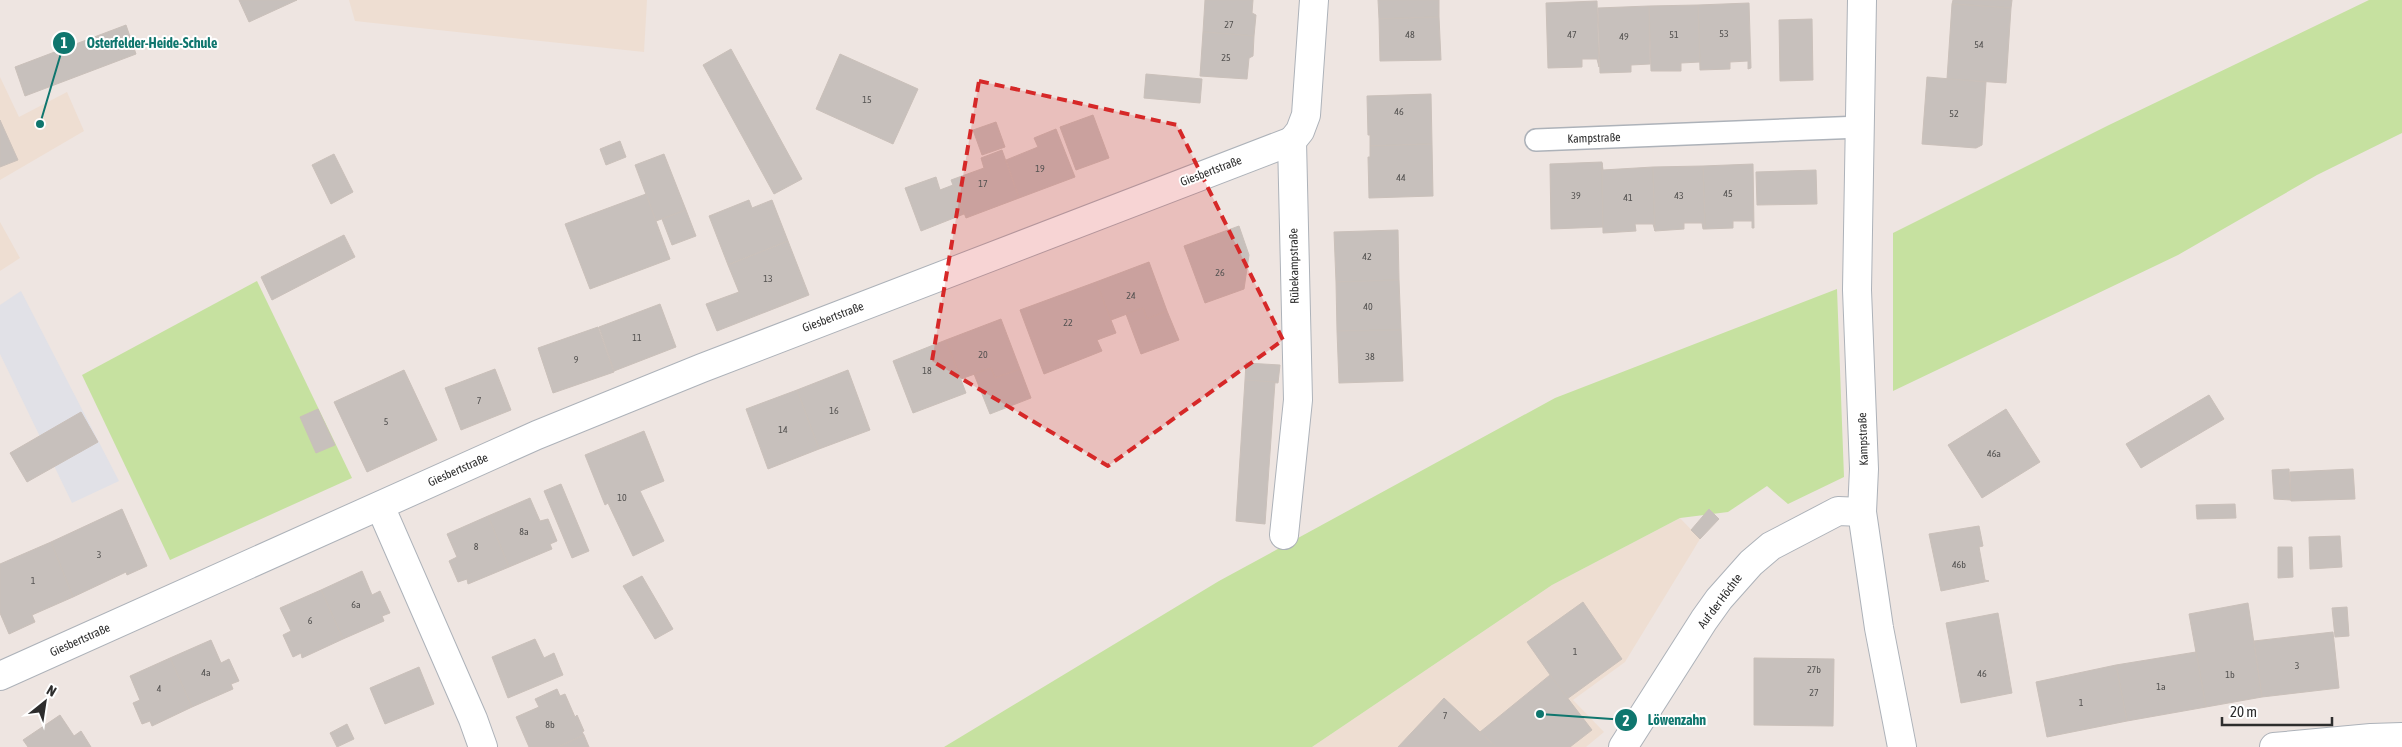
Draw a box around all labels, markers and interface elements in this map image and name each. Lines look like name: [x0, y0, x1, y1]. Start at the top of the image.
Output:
house number: 27: [1224, 19, 1234, 30]
house number: 53: [1719, 28, 1729, 39]
callout: Osterfelder-Heide-Schule: [51, 29, 227, 58]
house number: 48: [1405, 29, 1415, 40]
house number: 47: [1567, 29, 1577, 40]
house number: 51: [1669, 29, 1679, 40]
house number: 49: [1619, 31, 1629, 42]
text: 1: [60, 34, 68, 51]
text: Osterfelder-Heide-Schule: [87, 35, 217, 51]
house number: 54: [1974, 39, 1984, 50]
house number: 25: [1221, 52, 1231, 63]
house number: 15: [862, 94, 872, 105]
house number: 46: [1394, 106, 1404, 117]
house number: 52: [1949, 108, 1959, 119]
street label: Kampstraße: [1567, 130, 1621, 146]
street label: Giesbertstraße: [1178, 153, 1244, 189]
house number: 19: [1035, 163, 1045, 174]
house number: 44: [1396, 172, 1406, 183]
house number: 17: [978, 178, 988, 189]
house number: 45: [1723, 188, 1733, 199]
house number: 39: [1571, 190, 1581, 201]
house number: 43: [1674, 190, 1684, 201]
house number: 41: [1623, 192, 1633, 203]
street label: Rübekampstraße: [1286, 228, 1302, 304]
house number: 42: [1362, 251, 1372, 262]
house number: 26: [1215, 267, 1225, 278]
house number: 13: [763, 273, 773, 284]
house number: 24: [1126, 290, 1136, 301]
street label: Giesbertstraße: [800, 299, 866, 335]
house number: 40: [1363, 301, 1373, 312]
house number: 22: [1063, 317, 1073, 328]
house number: 11: [632, 332, 642, 343]
house number: 20: [978, 349, 988, 360]
house number: 38: [1365, 351, 1375, 362]
house number: 9: [574, 354, 579, 365]
house number: 18: [922, 365, 932, 376]
house number: 7: [477, 395, 482, 406]
house number: 16: [829, 405, 839, 416]
street label: Kampstraße: [1855, 412, 1871, 466]
house number: 5: [384, 416, 389, 427]
house number: 14: [778, 424, 788, 435]
house number: 46a: [1987, 448, 2001, 459]
street label: Giesbertstraße: [426, 450, 490, 490]
house number: 10: [617, 492, 627, 503]
house number: 8a: [519, 526, 529, 537]
house number: 8: [474, 541, 479, 552]
house number: 3: [97, 549, 102, 560]
house number: 46b: [1952, 559, 1966, 570]
street label: Auf der Höchte: [1695, 571, 1745, 631]
house number: 1: [31, 575, 36, 586]
house number: 6a: [351, 599, 361, 610]
house number: 6: [308, 615, 313, 626]
street label: Giesbertstraße: [48, 620, 112, 660]
house number: 1: [1573, 646, 1578, 657]
house number: 3: [2295, 660, 2300, 671]
house number: 27b: [1807, 664, 1821, 675]
house number: 4a: [201, 667, 211, 678]
house number: 46: [1977, 668, 1987, 679]
house number: 1b: [2225, 669, 2235, 680]
north arrow: [20, 677, 70, 727]
house number: 1a: [2156, 681, 2166, 692]
text: N: [44, 682, 59, 700]
house number: 4: [157, 683, 162, 694]
house number: 27: [1809, 687, 1819, 698]
scale bar: [2222, 694, 2332, 726]
house number: 1: [2079, 697, 2084, 708]
text: 20 m: [2230, 703, 2257, 720]
callout: Löwenzahn: [1613, 706, 1716, 735]
house number: 7: [1443, 710, 1448, 721]
text: 2: [1622, 712, 1630, 729]
text: Löwenzahn: [1648, 712, 1706, 728]
house number: 8b: [545, 719, 555, 730]

